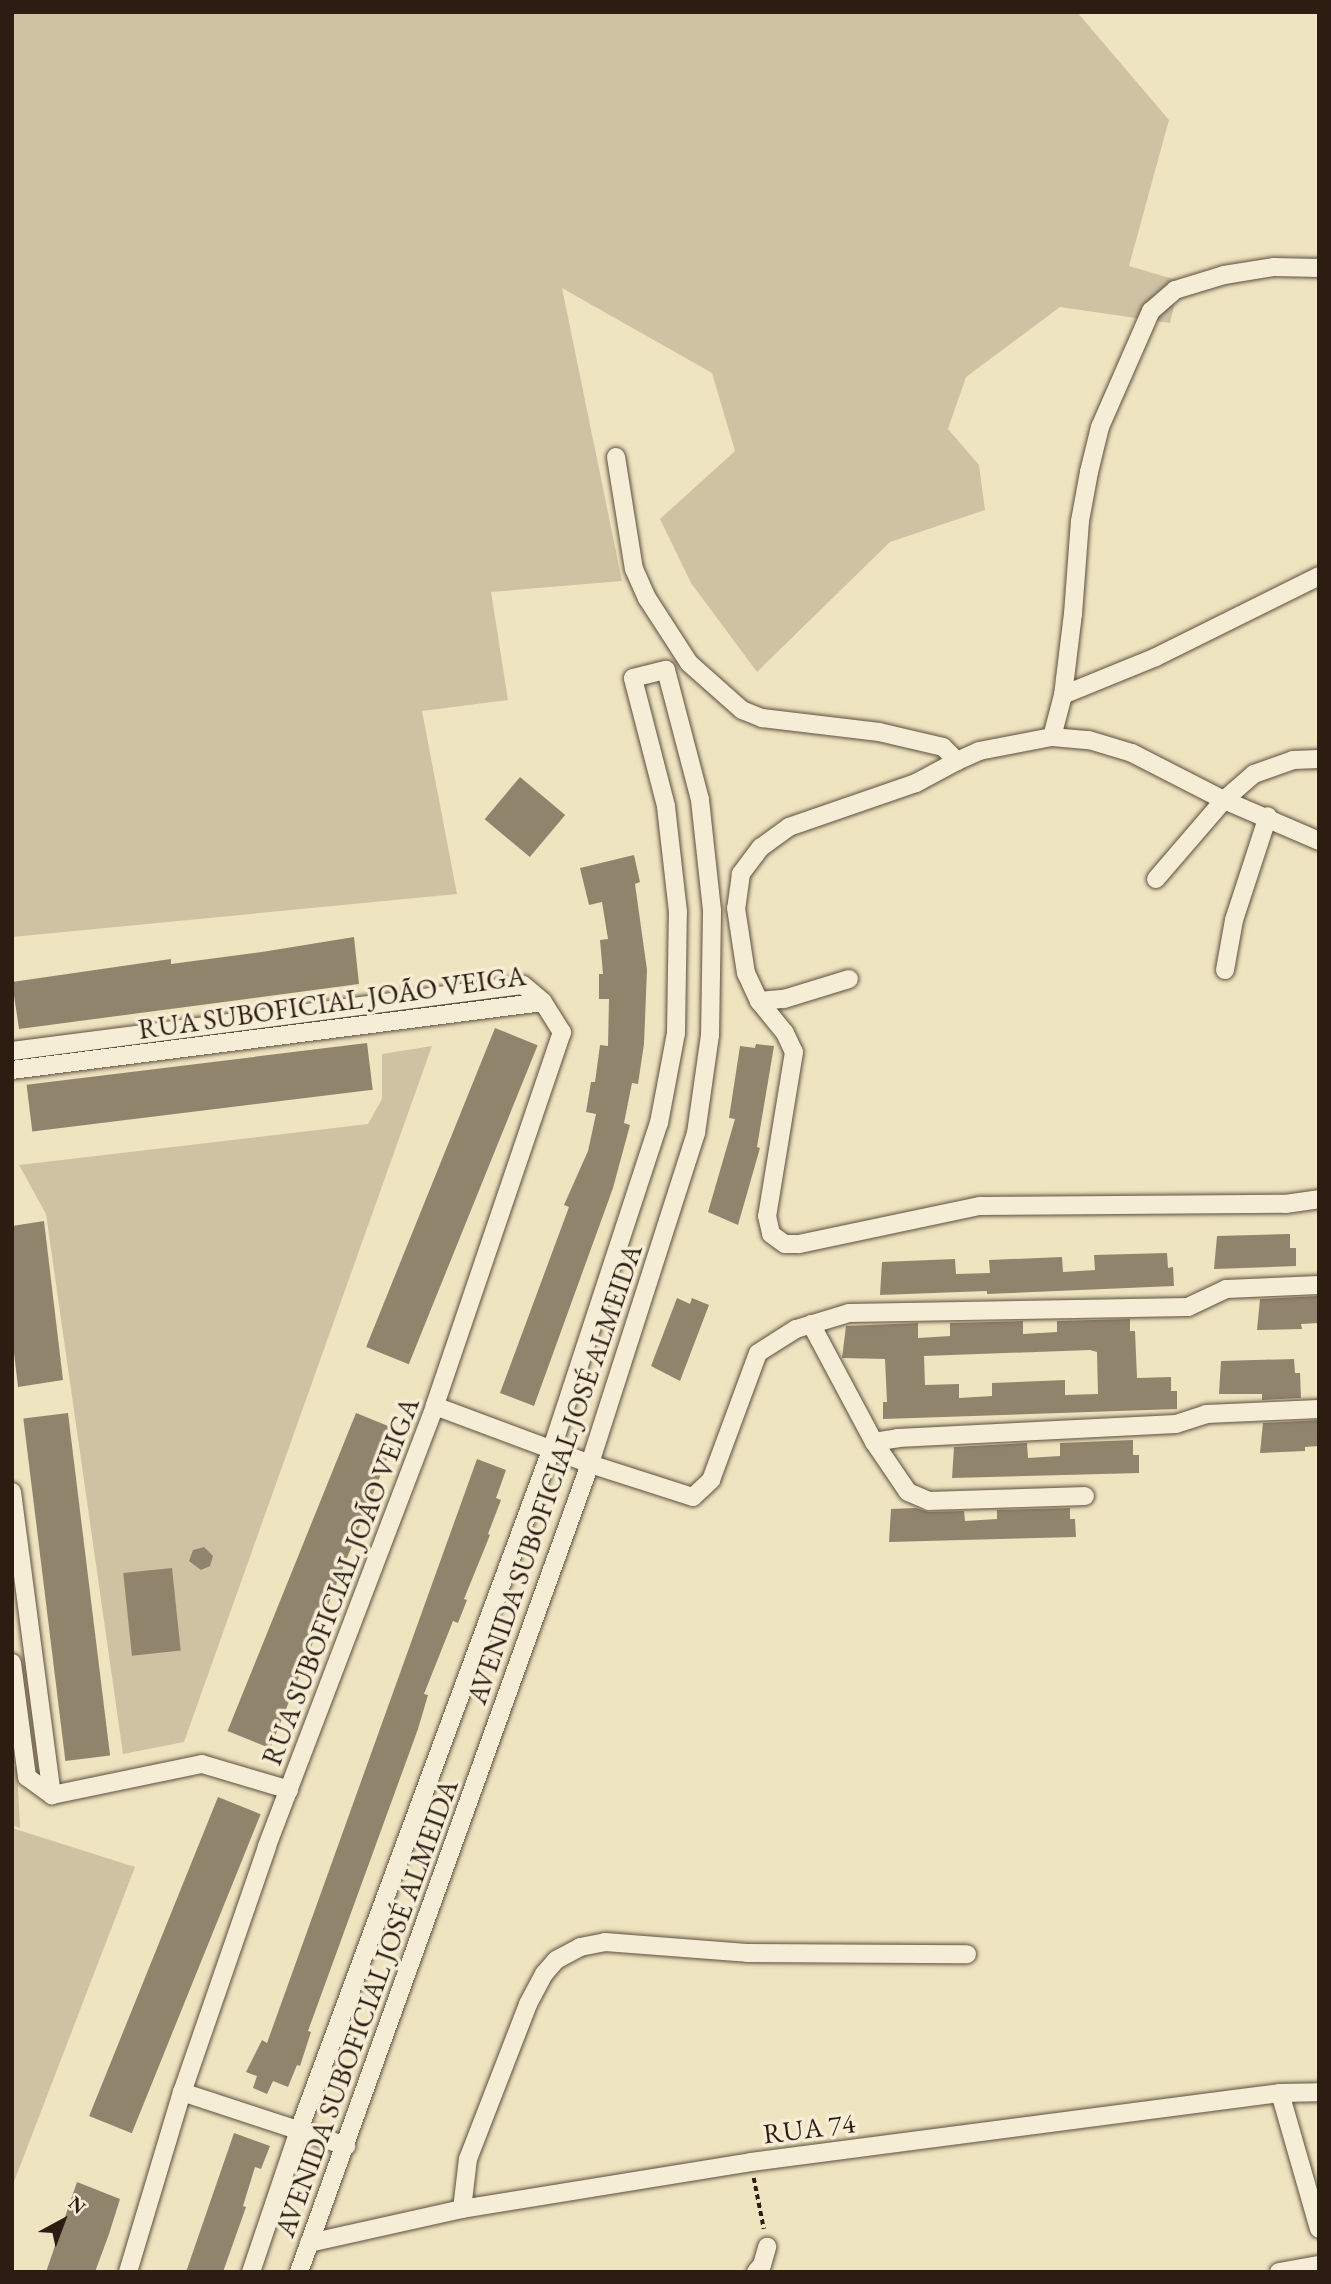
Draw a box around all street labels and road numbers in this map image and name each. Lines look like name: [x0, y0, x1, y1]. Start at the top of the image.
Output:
street label: RUA SUBOFICIAL JOÃO VEIGA: [136, 958, 528, 1046]
street label: AVENIDA SUBOFICIAL JOSÉ ALMEIDA: [459, 1240, 649, 1708]
street label: RUA SUBOFICIAL JOÃO VEIGA: [254, 1392, 426, 1770]
street label: AVENIDA SUBOFICIAL JOSÉ ALMEIDA: [267, 1775, 465, 2241]
street label: RUA 74: [761, 2106, 857, 2150]

